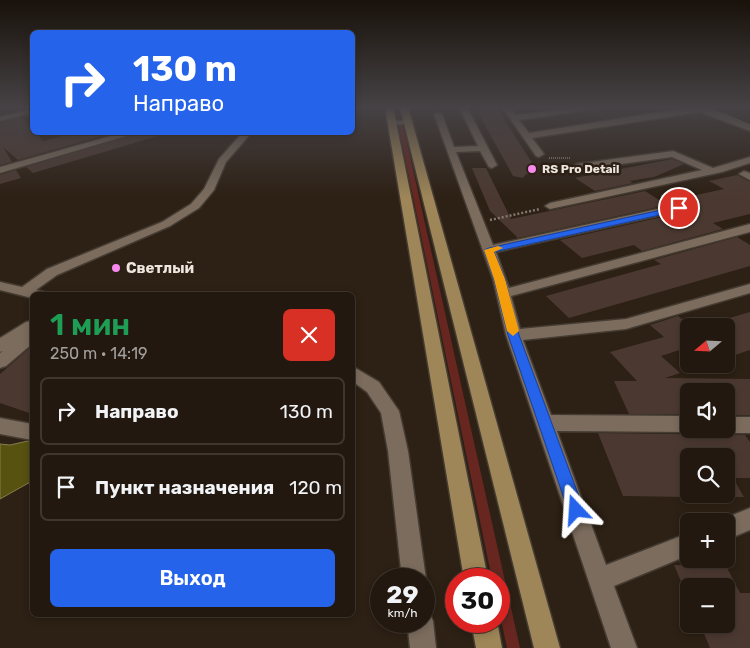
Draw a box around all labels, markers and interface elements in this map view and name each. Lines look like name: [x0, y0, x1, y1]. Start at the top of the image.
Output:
text: 130 m: [133, 48, 237, 90]
icon: right: [50, 50, 115, 115]
text: Направо: [133, 90, 224, 117]
place label: RS Pro Detail: [542, 162, 619, 176]
marker: RS Pro Detail: [526, 163, 538, 175]
pin: [658, 187, 700, 229]
icon: arrive: [665, 194, 693, 222]
place label: Светлый: [126, 259, 194, 277]
marker: Светлый: [110, 262, 122, 274]
text: 1 мин: [50, 307, 130, 343]
button: close: [283, 309, 335, 361]
north arrow: [680, 318, 735, 372]
map controls: [680, 318, 735, 633]
text: 250 m · 14:19: [50, 344, 148, 363]
button: sound: [680, 383, 735, 438]
icon: right: [52, 397, 80, 425]
text: Направо: [95, 400, 179, 423]
text: 130 m: [280, 400, 333, 423]
button: search: [680, 448, 735, 503]
icon: arrive: [52, 473, 80, 501]
text: Пункт назначения: [95, 476, 274, 499]
text: 120 m: [289, 476, 342, 499]
position arrow: [549, 483, 601, 535]
button: +: [680, 513, 735, 568]
button: Выход: [50, 549, 335, 607]
speed limit sign: 30: [445, 568, 510, 633]
button: −: [680, 578, 735, 633]
text: 29: [386, 580, 419, 609]
text: km/h: [388, 606, 417, 620]

